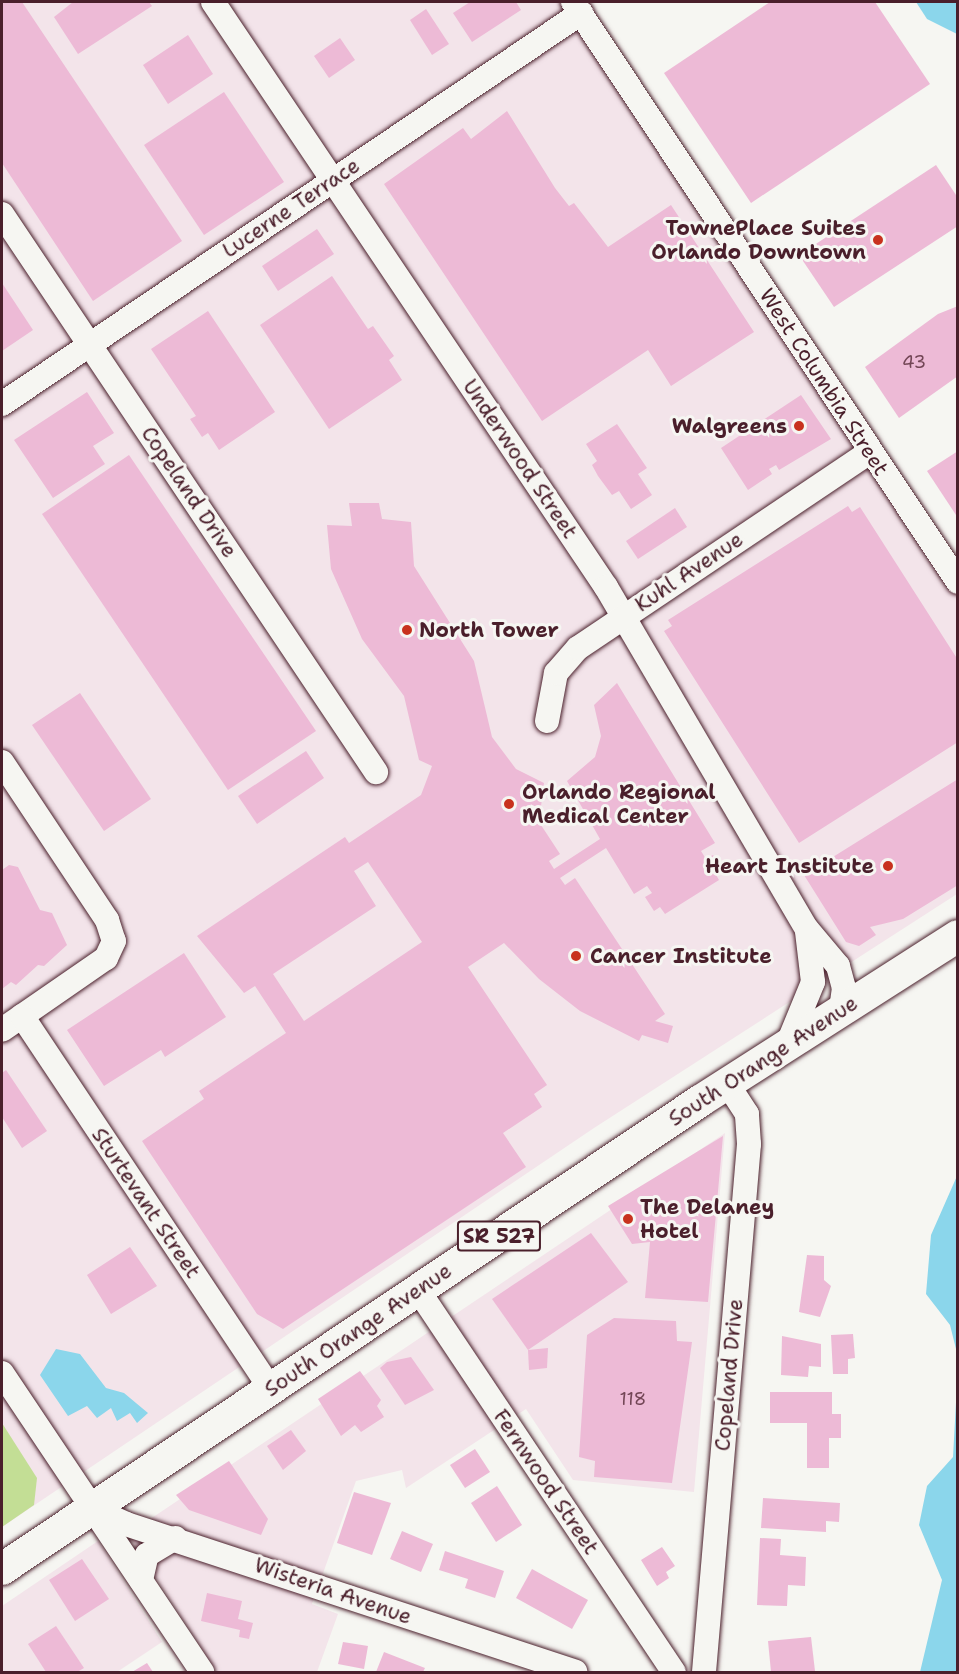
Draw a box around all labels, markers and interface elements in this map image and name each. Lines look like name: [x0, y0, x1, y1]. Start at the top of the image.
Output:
street label: Lucerne Terrace: [218, 153, 364, 263]
place label: TownePlace Suites Orlando Downtown: [651, 215, 866, 265]
marker: TownePlace Suites Orlando Downtown: [871, 233, 885, 247]
street label: West Columbia Street: [754, 284, 894, 480]
house number: 43: [902, 351, 926, 373]
street label: Underwood Street: [457, 375, 583, 543]
place label: Walgreens: [672, 413, 787, 439]
marker: Walgreens: [792, 419, 806, 433]
street label: Copeland Drive: [136, 422, 242, 562]
street label: Kuhl Avenue: [630, 527, 748, 617]
place label: North Tower: [419, 617, 559, 643]
marker: North Tower: [400, 623, 414, 637]
place label: Orlando Regional Medical Center: [522, 779, 716, 829]
marker: Orlando Regional Medical Center: [500, 795, 518, 813]
place label: Heart Institute: [705, 853, 874, 879]
marker: Heart Institute: [879, 857, 897, 875]
place label: Cancer Institute: [590, 943, 772, 969]
marker: Cancer Institute: [567, 947, 585, 965]
street label: South Orange Avenue: [664, 990, 862, 1132]
street label: Sturtevant Street: [86, 1123, 206, 1283]
place label: The Delaney Hotel: [640, 1194, 774, 1244]
marker: The Delaney Hotel: [621, 1212, 635, 1226]
road number: SR 527: [456, 1219, 542, 1253]
street label: South Orange Avenue: [260, 1258, 456, 1402]
street label: Copeland Drive: [710, 1298, 748, 1452]
house number: 118: [620, 1388, 646, 1410]
street label: Fernwood Street: [488, 1405, 604, 1559]
street label: Wisteria Avenue: [251, 1552, 415, 1630]

